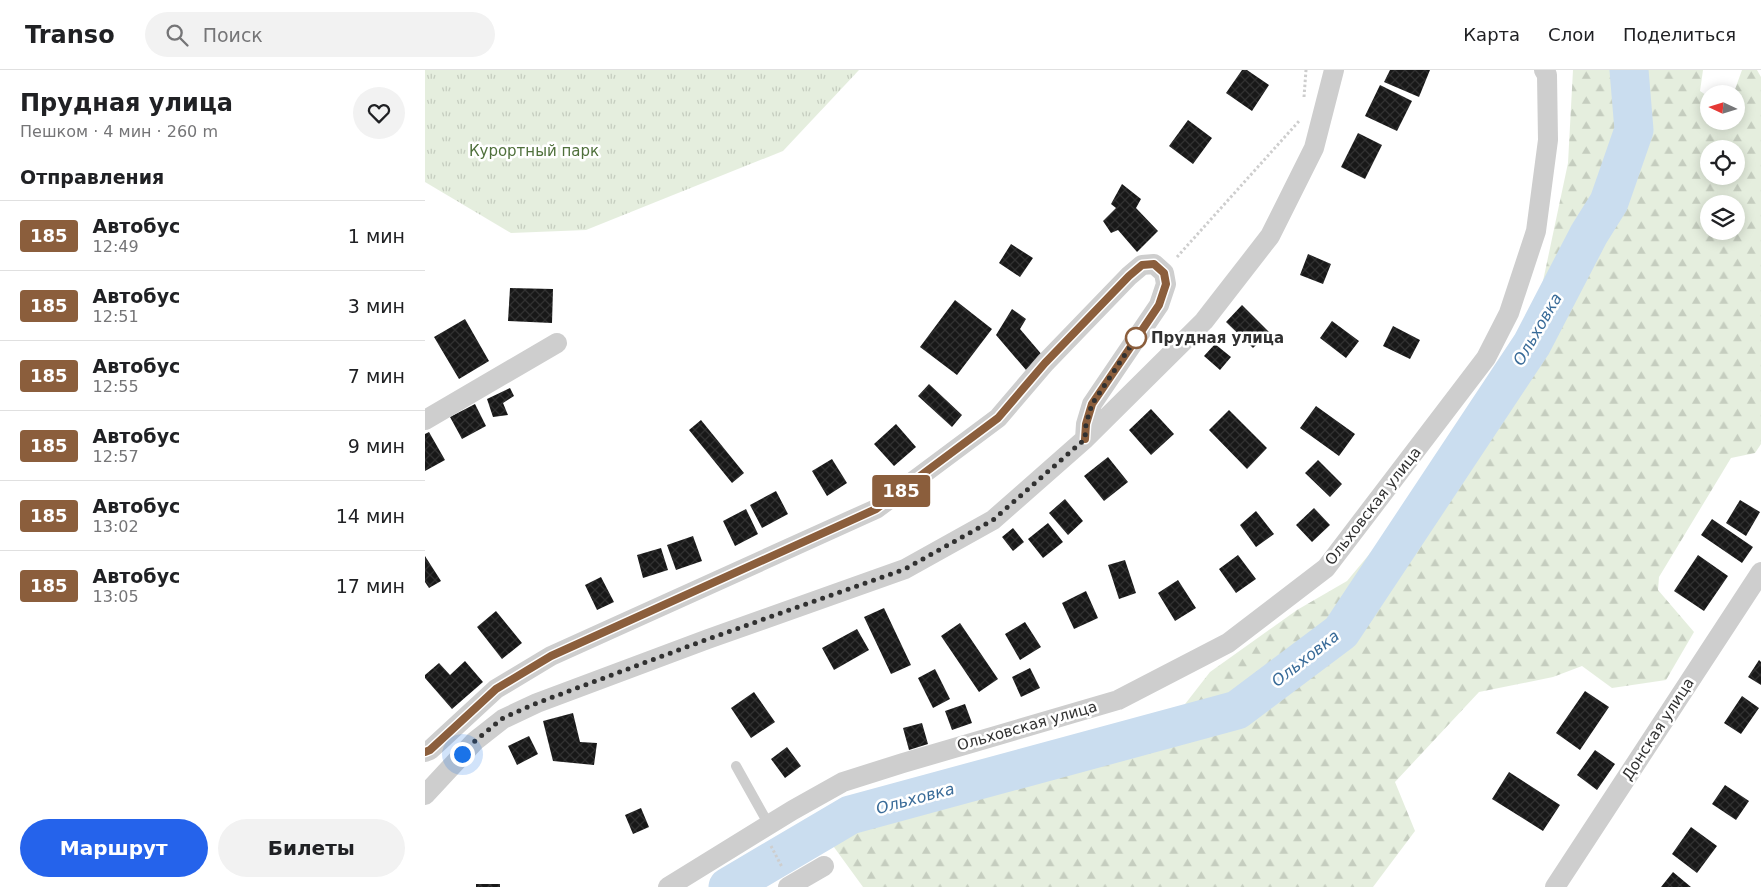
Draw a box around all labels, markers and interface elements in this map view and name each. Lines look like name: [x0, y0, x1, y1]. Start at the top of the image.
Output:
search box: [145, 12, 495, 57]
text: Transo: [25, 21, 115, 49]
icon: search: [163, 21, 191, 49]
text: Поиск: [203, 24, 263, 46]
text: Карта: [1463, 24, 1520, 45]
text: Слои: [1548, 24, 1595, 45]
text: Поделиться: [1623, 24, 1736, 45]
north arrow: [1700, 85, 1745, 130]
map controls: [1700, 85, 1745, 240]
button: heart: [353, 87, 405, 139]
text: Прудная улица: [20, 89, 233, 117]
text: Пешком · 4 мин · 260 m: [20, 122, 218, 141]
button: locate: [1700, 140, 1745, 185]
park label: Курортный парк: [469, 142, 599, 160]
text: Отправления: [20, 166, 164, 188]
button: layers: [1700, 195, 1745, 240]
text: Автобус: [93, 215, 180, 237]
text: 185: [30, 225, 68, 246]
text: 1 мин: [348, 225, 405, 247]
text: 12:49: [93, 237, 139, 256]
text: Автобус: [93, 285, 180, 307]
water label: Ольховка: [1509, 290, 1566, 369]
text: 185: [30, 295, 68, 316]
text: 3 мин: [348, 295, 405, 317]
text: 12:51: [93, 307, 139, 326]
marker: Прудная улица: [1125, 327, 1147, 349]
place label: Прудная улица: [1151, 329, 1284, 347]
text: Автобус: [93, 355, 180, 377]
text: 185: [30, 365, 68, 386]
text: 7 мин: [348, 365, 405, 387]
text: 12:55: [93, 377, 139, 396]
text: Автобус: [93, 425, 180, 447]
text: 185: [30, 435, 68, 456]
text: 9 мин: [348, 435, 405, 457]
street label: Ольховская улица: [1321, 443, 1425, 569]
text: 12:57: [93, 447, 139, 466]
line badge: 185: [872, 475, 930, 507]
text: 185: [882, 480, 920, 501]
text: Автобус: [93, 495, 180, 517]
text: 185: [30, 505, 68, 526]
text: 14 мин: [336, 505, 405, 527]
text: 13:02: [93, 517, 139, 536]
text: Автобус: [93, 565, 180, 587]
text: 185: [30, 575, 68, 596]
text: 17 мин: [336, 575, 405, 597]
text: 13:05: [93, 587, 139, 606]
water label: Ольховка: [1268, 626, 1343, 691]
street label: Донская улица: [1618, 674, 1698, 784]
street label: Ольховская улица: [955, 697, 1099, 755]
your location: [450, 742, 475, 767]
water label: Ольховка: [874, 779, 956, 818]
button: Маршрут: [20, 819, 208, 877]
button: Билеты: [218, 819, 405, 877]

